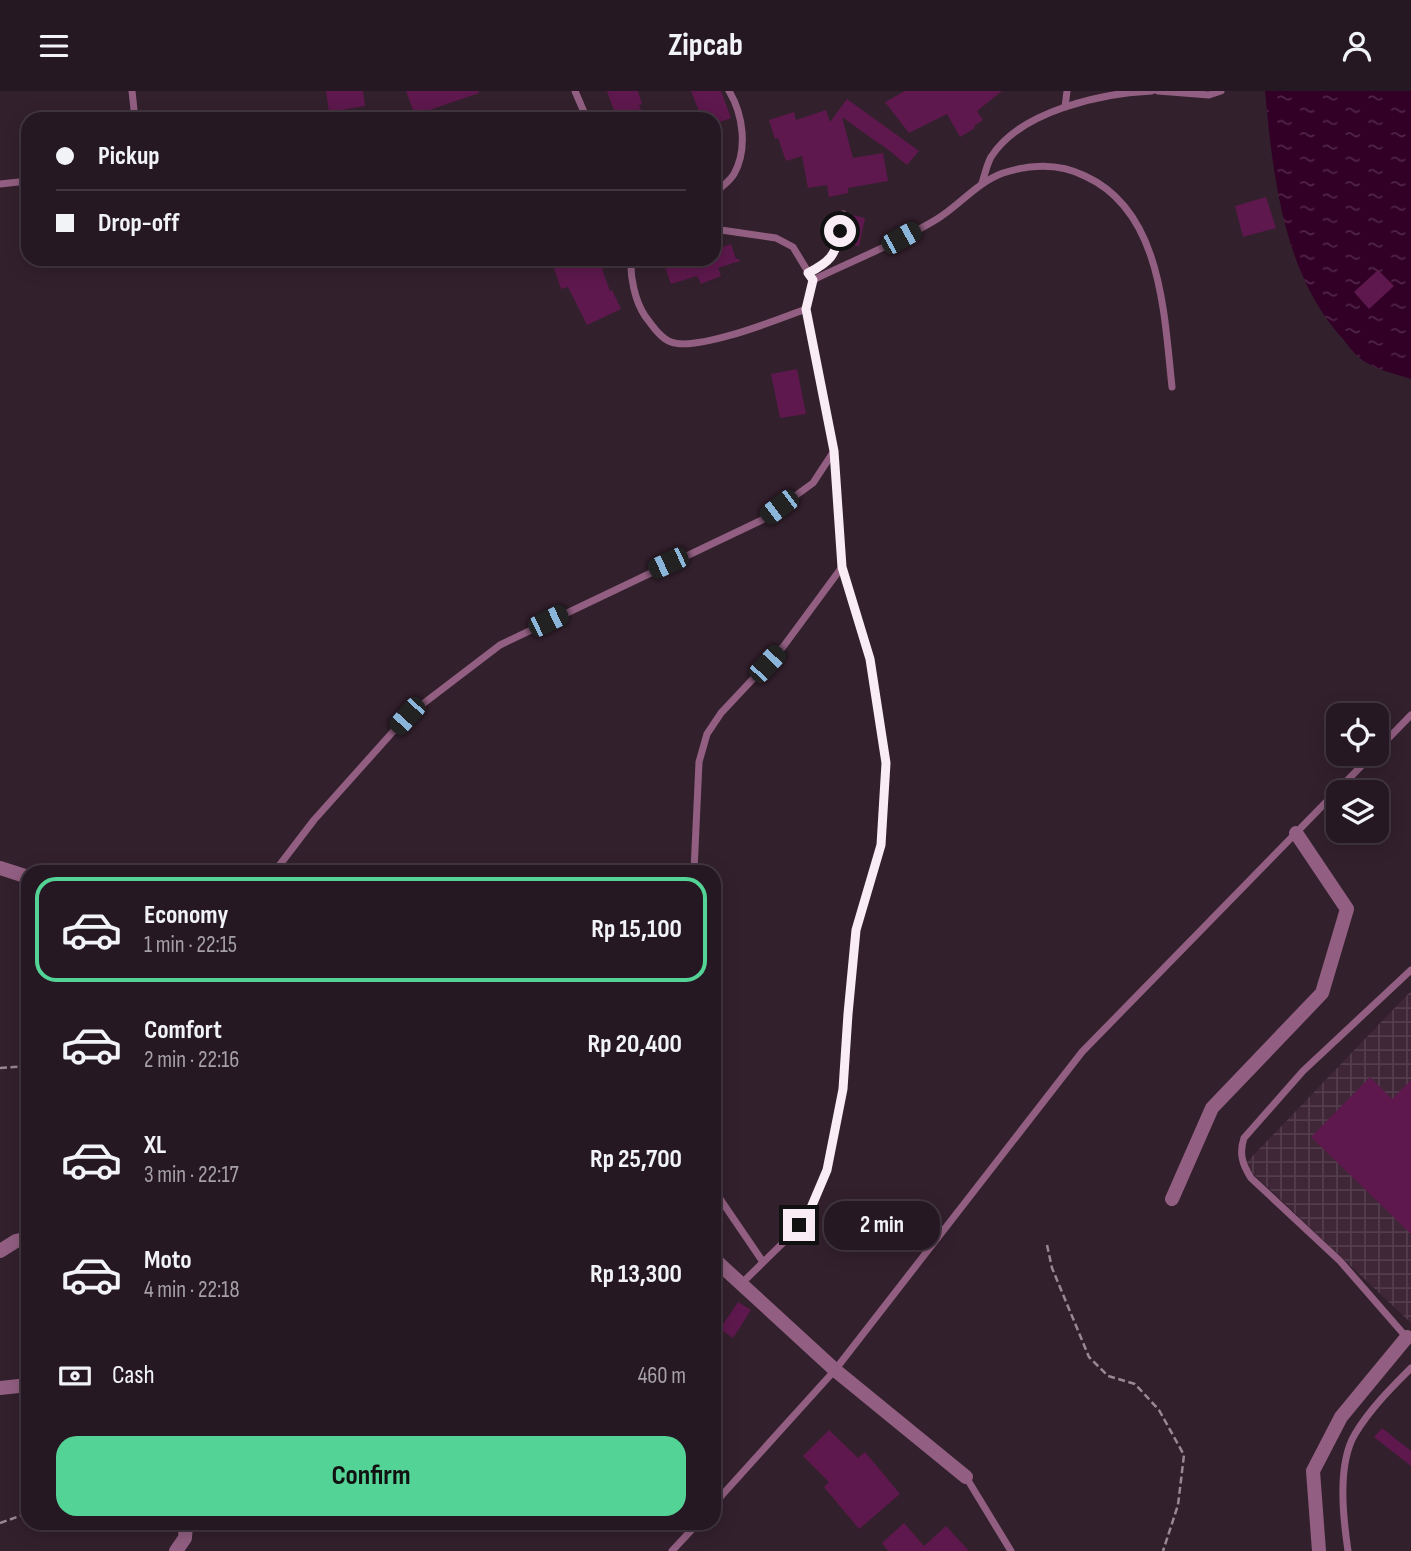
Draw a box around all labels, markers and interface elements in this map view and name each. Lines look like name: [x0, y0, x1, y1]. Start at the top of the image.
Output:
text: Zipcab: [668, 26, 743, 65]
icon: menu: [35, 27, 73, 65]
icon: person: [1338, 27, 1376, 65]
text: Pickup: [98, 141, 160, 172]
text: Drop-off: [98, 208, 179, 239]
route start: [824, 215, 856, 247]
car: [878, 219, 925, 257]
car: [756, 486, 803, 528]
car: [645, 545, 692, 581]
car: [525, 602, 572, 640]
car: [745, 641, 790, 687]
car: [386, 693, 429, 739]
map controls: [1326, 703, 1389, 843]
button: locate: [1326, 703, 1389, 766]
button: layers: [1326, 780, 1389, 843]
icon: car: [60, 898, 123, 961]
text: Economy: [144, 900, 228, 931]
text: Rp 15,100: [591, 914, 682, 945]
text: 1 min · 22:15: [144, 931, 237, 959]
icon: car: [60, 1013, 123, 1076]
text: Comfort: [144, 1015, 222, 1046]
text: Rp 20,400: [588, 1029, 682, 1060]
text: 2 min · 22:16: [144, 1046, 239, 1074]
icon: car: [60, 1128, 123, 1191]
text: XL: [144, 1130, 166, 1161]
text: Rp 25,700: [590, 1144, 682, 1175]
text: 3 min · 22:17: [144, 1161, 239, 1189]
callout: 2 min: [824, 1201, 939, 1249]
route end: [783, 1209, 815, 1241]
text: 2 min: [860, 1211, 904, 1239]
icon: car: [60, 1243, 123, 1306]
text: Moto: [144, 1245, 192, 1276]
text: Rp 13,300: [590, 1259, 682, 1290]
text: 4 min · 22:18: [144, 1276, 240, 1304]
icon: cash: [56, 1357, 94, 1395]
text: Cash: [112, 1360, 155, 1391]
text: 460 m: [638, 1362, 686, 1390]
button: Confirm: [56, 1436, 686, 1516]

